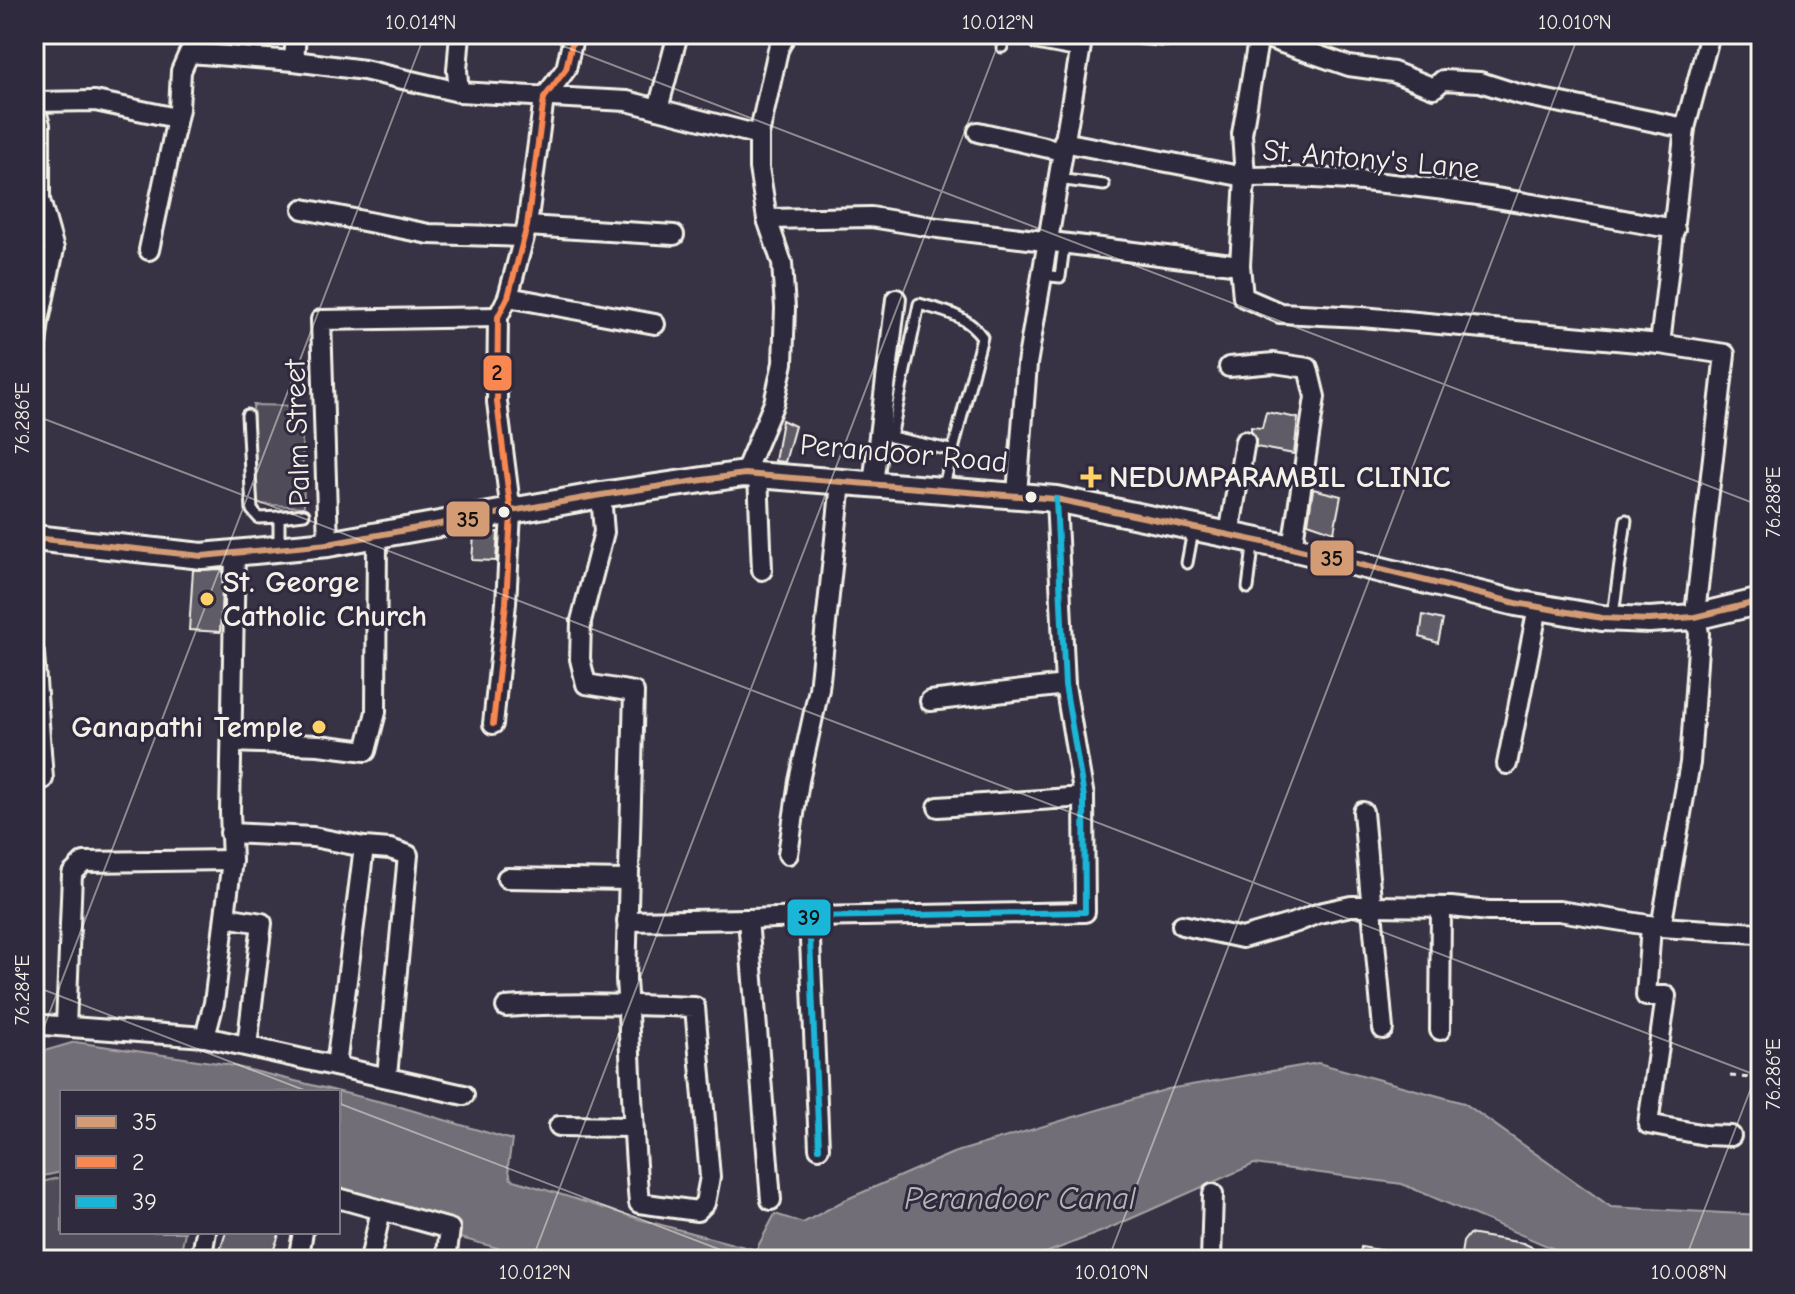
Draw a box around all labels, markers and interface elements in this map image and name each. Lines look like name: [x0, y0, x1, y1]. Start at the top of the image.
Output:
text: 10.014°N: [386, 11, 457, 34]
text: 10.012°N: [962, 11, 1034, 34]
text: 10.010°N: [1538, 11, 1612, 34]
street label: St. Antony's Lane: [1261, 133, 1481, 186]
line badge: 2: [482, 354, 513, 392]
street label: Palm Street: [277, 357, 318, 507]
text: 2: [492, 360, 503, 386]
text: 76.286°E: [11, 382, 34, 454]
street label: Perandoor Road: [799, 427, 1009, 480]
place label: NEDUMPARAMBIL CLINIC: [1109, 460, 1451, 495]
marker: NEDUMPARAMBIL CLINIC: [1080, 466, 1102, 488]
text: 76.288°E: [1762, 466, 1785, 538]
unlabelled marker: [1023, 489, 1039, 505]
line badge: 35: [445, 500, 491, 538]
unlabelled marker: [496, 504, 512, 520]
text: 35: [457, 507, 479, 533]
line badge: 35: [1309, 539, 1355, 577]
text: 35: [1321, 546, 1343, 572]
place label: St. George Catholic Church: [223, 565, 427, 634]
marker: St. George Catholic Church: [198, 590, 216, 608]
place label: Ganapathi Temple: [71, 710, 303, 745]
marker: Ganapathi Temple: [310, 718, 328, 736]
line badge: 39: [786, 898, 832, 937]
text: 39: [798, 905, 820, 931]
text: 76.284°E: [11, 955, 34, 1025]
text: 76.286°E: [1762, 1038, 1785, 1110]
legend: [60, 1090, 340, 1234]
text: 35: [132, 1108, 157, 1136]
text: 2: [132, 1148, 145, 1176]
water label: Perandoor Canal: [904, 1180, 1137, 1217]
text: 39: [132, 1188, 157, 1216]
text: 10.012°N: [499, 1261, 571, 1284]
text: 10.010°N: [1075, 1261, 1149, 1284]
text: 10.008°N: [1651, 1261, 1727, 1284]

